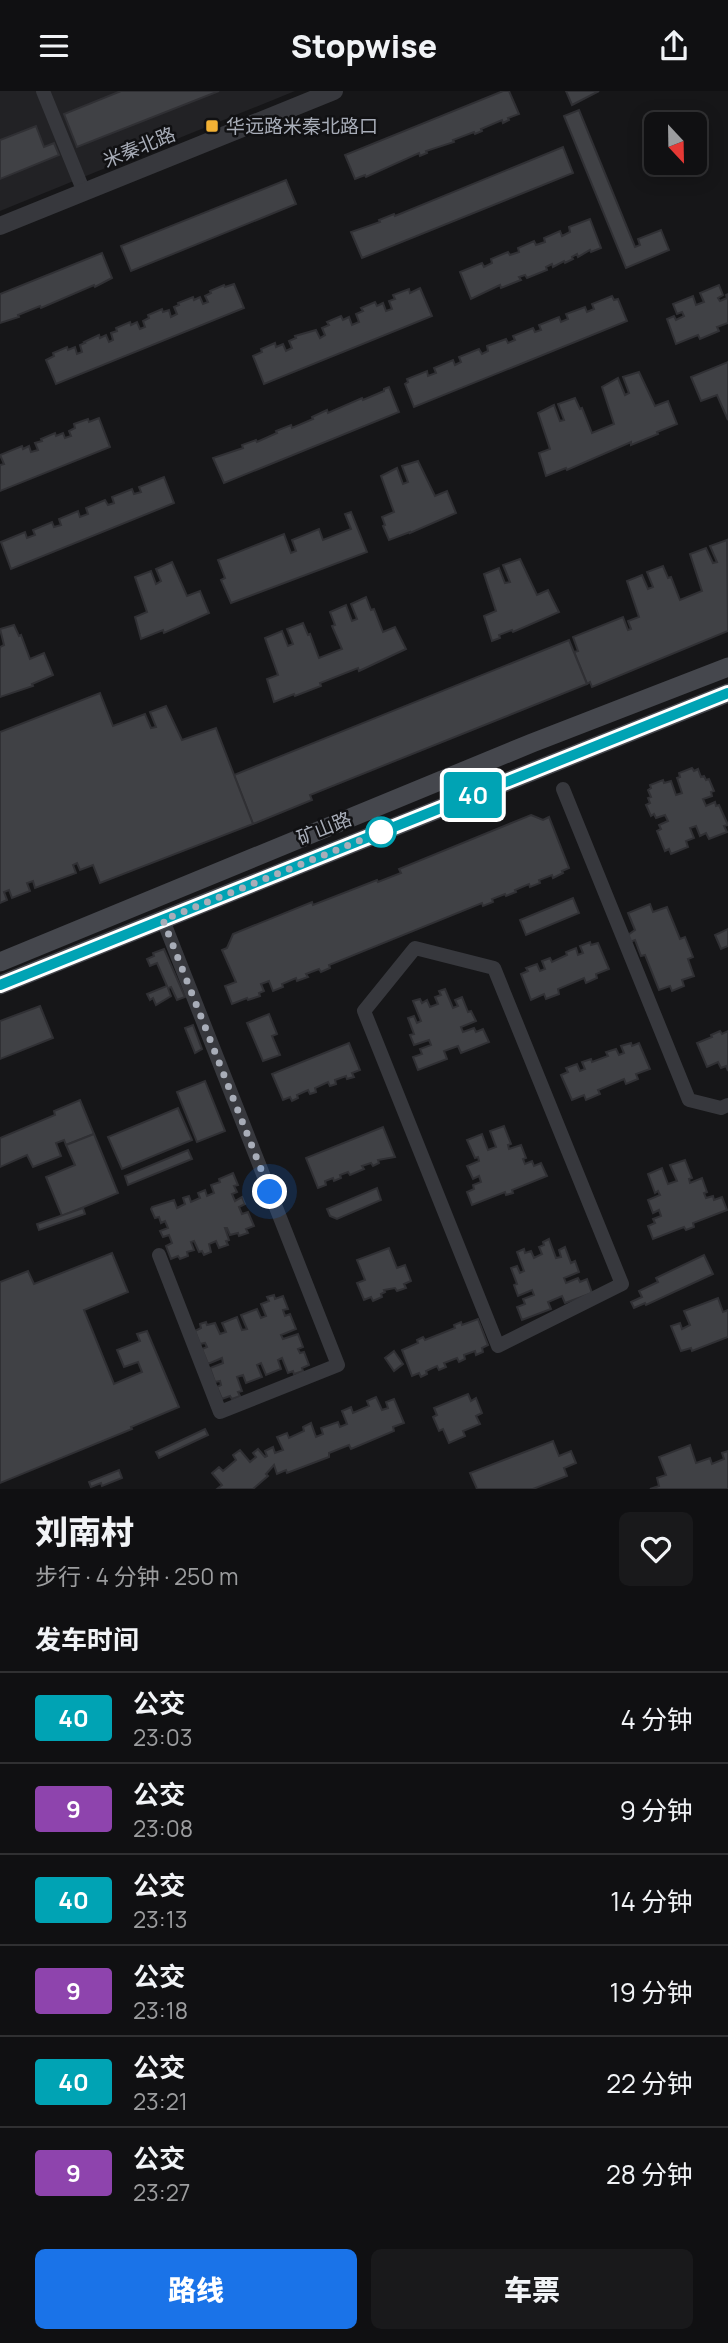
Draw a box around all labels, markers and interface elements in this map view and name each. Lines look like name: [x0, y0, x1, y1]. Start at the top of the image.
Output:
text: Stopwise: [291, 24, 437, 68]
icon: menu: [35, 27, 73, 65]
icon: share: [655, 27, 693, 65]
north arrow: [644, 112, 707, 175]
map controls: [644, 112, 707, 175]
place label: 华远路米秦北路口: [226, 113, 378, 139]
marker: 华远路米秦北路口: [204, 118, 220, 134]
street label: 米秦北路: [99, 121, 179, 173]
line badge: 40: [442, 772, 504, 818]
text: 40: [458, 778, 488, 811]
street label: 矿山路: [293, 805, 355, 851]
unlabelled marker: [366, 817, 396, 847]
your location: [252, 1174, 287, 1209]
text: 刘南村: [35, 1509, 134, 1554]
button: heart: [619, 1512, 693, 1586]
text: 步行 · 4 分钟 · 250 m: [35, 1560, 239, 1592]
text: 发车时间: [35, 1621, 139, 1657]
text: 公交: [133, 1685, 185, 1721]
text: 40: [58, 1701, 89, 1734]
text: 4 分钟: [620, 1701, 693, 1737]
text: 23:03: [133, 1721, 192, 1753]
text: 公交: [133, 1776, 185, 1812]
text: 9: [66, 1792, 81, 1825]
text: 9 分钟: [620, 1792, 693, 1828]
text: 23:08: [133, 1812, 193, 1844]
text: 公交: [133, 1867, 185, 1903]
text: 40: [58, 1883, 89, 1916]
text: 14 分钟: [610, 1883, 693, 1919]
text: 23:13: [133, 1903, 187, 1935]
text: 公交: [133, 1958, 185, 1994]
text: 9: [66, 1974, 81, 2007]
text: 19 分钟: [610, 1974, 693, 2010]
text: 23:18: [133, 1994, 188, 2026]
text: 公交: [133, 2049, 185, 2085]
text: 40: [58, 2065, 89, 2098]
text: 22 分钟: [606, 2065, 693, 2101]
text: 23:21: [133, 2085, 188, 2117]
text: 公交: [133, 2140, 185, 2176]
text: 9: [66, 2156, 81, 2189]
text: 28 分钟: [606, 2156, 693, 2192]
text: 23:27: [133, 2176, 190, 2208]
button: 路线: [35, 2249, 357, 2329]
button: 车票: [371, 2249, 693, 2329]

